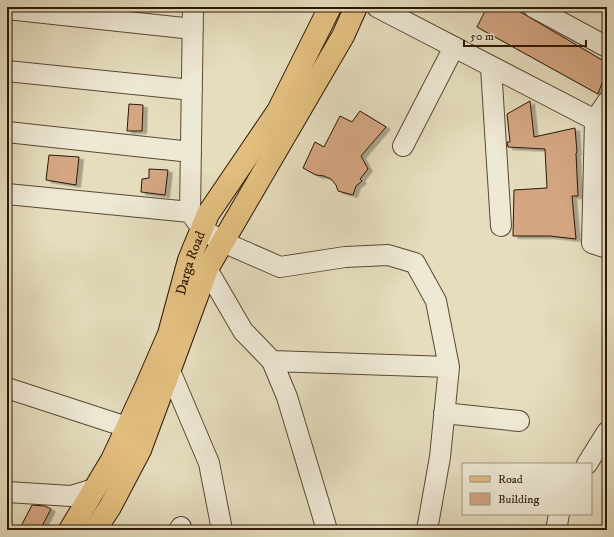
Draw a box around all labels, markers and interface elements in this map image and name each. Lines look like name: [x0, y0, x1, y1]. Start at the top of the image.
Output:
scale bar: [464, 22, 586, 48]
text: 50 m: [470, 29, 494, 44]
street label: Darga Road: [172, 229, 210, 297]
legend: [462, 463, 592, 515]
text: Road: [498, 472, 523, 487]
text: Building: [498, 492, 539, 507]

